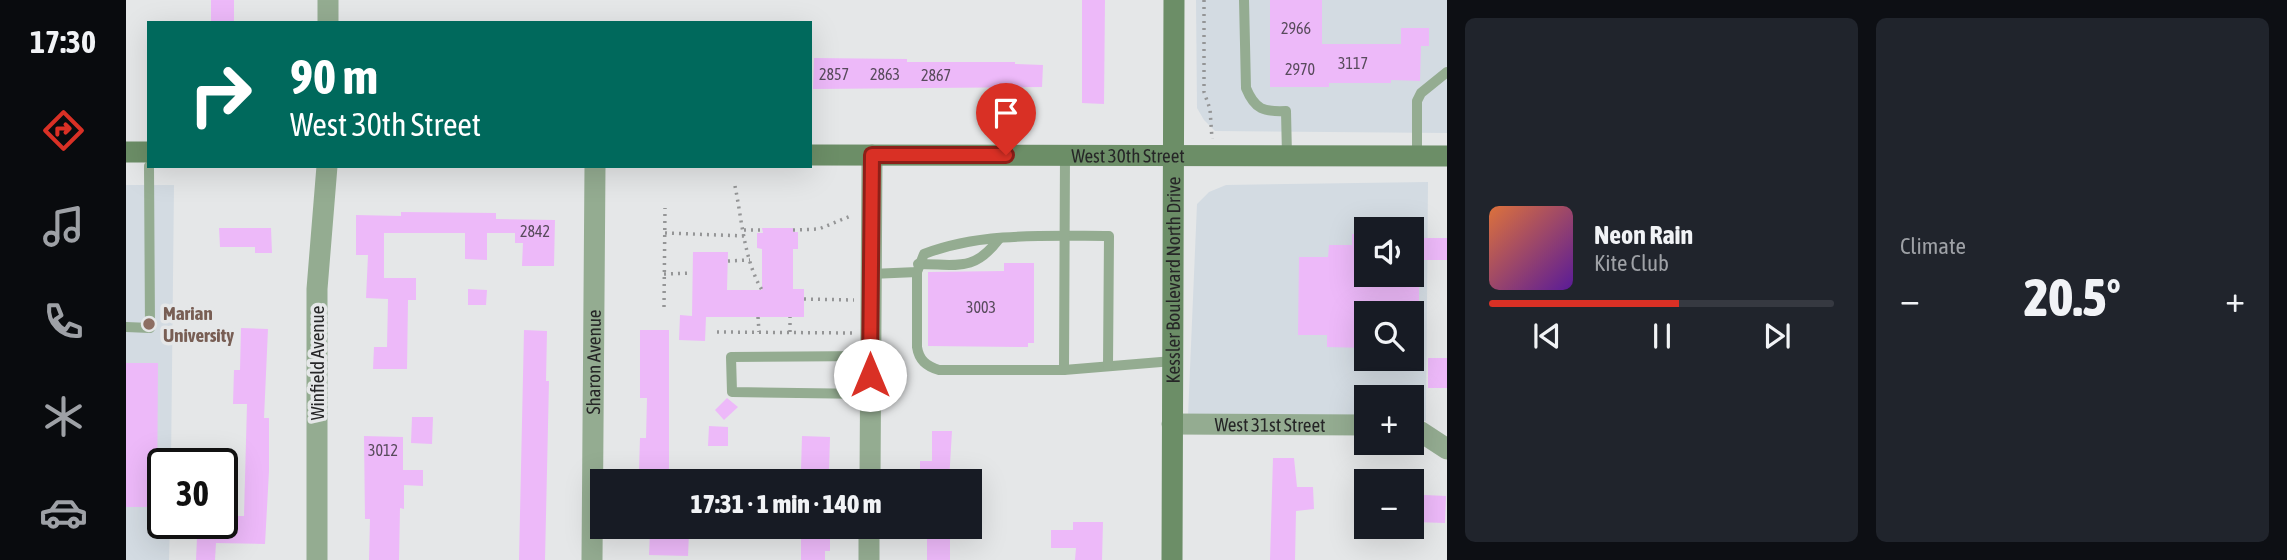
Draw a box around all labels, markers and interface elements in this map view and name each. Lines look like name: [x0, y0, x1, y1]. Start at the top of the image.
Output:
house number: 2966: [1281, 19, 1311, 37]
text: 17:30: [30, 23, 96, 60]
text: 90 m: [290, 48, 378, 104]
icon: right: [175, 49, 266, 140]
house number: 3117: [1338, 54, 1368, 72]
house number: 2970: [1285, 60, 1315, 78]
house number: 2857: [819, 65, 849, 83]
house number: 2863: [870, 65, 900, 83]
house number: 2867: [921, 66, 951, 84]
pin: [976, 83, 1036, 155]
icon: arrive: [987, 94, 1025, 132]
icon: directions: [39, 106, 88, 155]
text: West 30th Street: [290, 106, 481, 143]
street label: West 30th Street: [1071, 144, 1185, 167]
street label: Kessler Boulevard North Drive: [1162, 177, 1184, 383]
icon: music: [39, 202, 88, 251]
map controls: [1354, 217, 1424, 539]
button: sound: [1354, 217, 1424, 287]
text: Neon Rain: [1594, 220, 1693, 250]
house number: 2842: [520, 222, 550, 240]
text: Climate: [1900, 233, 1966, 259]
text: Kite Club: [1594, 250, 1669, 276]
text: 20.5°: [2024, 267, 2121, 327]
text: −: [1900, 277, 1920, 320]
text: +: [2225, 277, 2245, 320]
icon: phone: [39, 297, 88, 346]
house number: 3003: [966, 298, 996, 316]
button: search: [1354, 301, 1424, 371]
place label: Marian University: [163, 302, 234, 346]
street label: Winfield Avenue: [306, 306, 328, 420]
street label: Sharon Avenue: [582, 309, 605, 415]
marker: Marian University: [141, 316, 157, 332]
icon: previous: [1528, 317, 1566, 355]
icon: pause: [1643, 317, 1681, 355]
icon: next: [1758, 317, 1796, 355]
position arrow: [833, 338, 907, 412]
button: +: [1354, 385, 1424, 455]
icon: climate: [39, 392, 88, 441]
street label: West 31st Street: [1214, 413, 1326, 436]
house number: 3012: [368, 441, 398, 459]
speed limit sign: 30: [147, 448, 238, 539]
button: −: [1354, 469, 1424, 539]
icon: car: [39, 488, 88, 537]
text: 17:31 · 1 min · 140 m: [691, 489, 881, 519]

